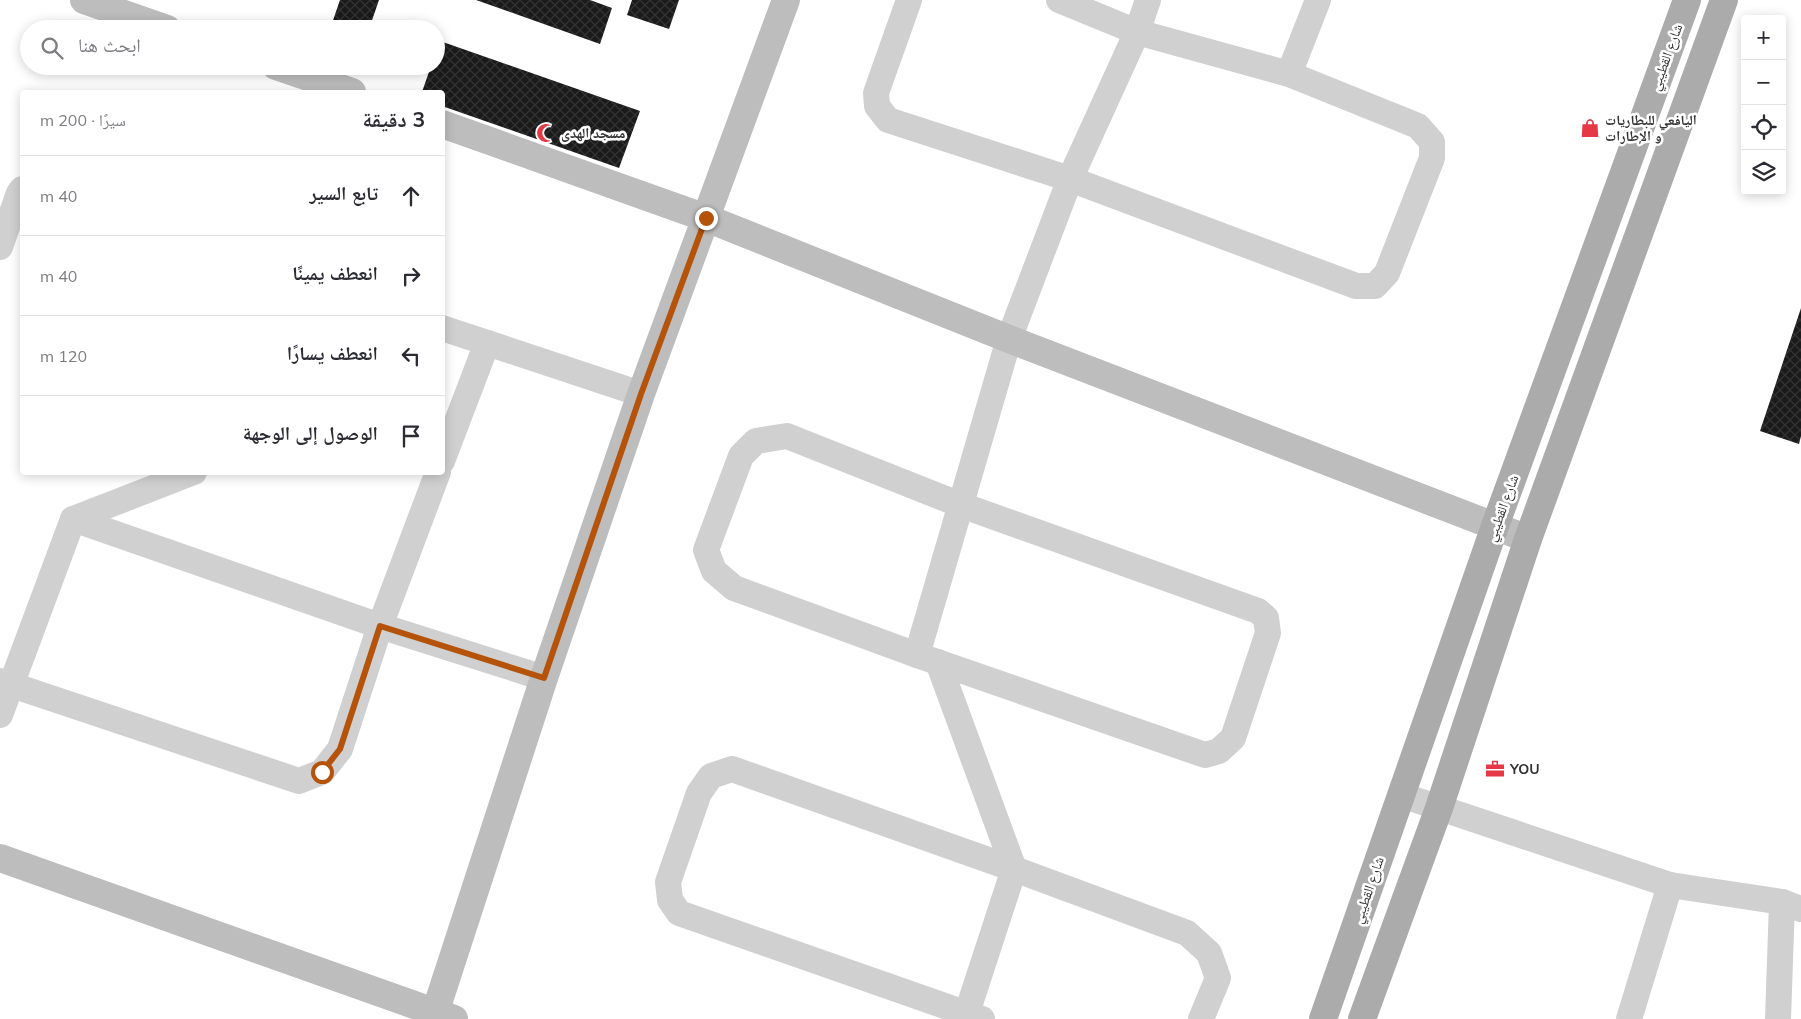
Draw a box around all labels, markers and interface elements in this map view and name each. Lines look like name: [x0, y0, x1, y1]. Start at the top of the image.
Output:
map controls: [1741, 15, 1786, 195]
button: +: [1741, 15, 1786, 60]
search box: [20, 20, 445, 75]
street label: شارع القطيبي: [1646, 21, 1689, 94]
text: ابحث هنا: [78, 33, 141, 57]
icon: search: [38, 34, 66, 62]
button: −: [1741, 60, 1786, 105]
button: locate: [1741, 105, 1786, 150]
text: 3 دقيقة: [363, 106, 425, 132]
text: سيرًا · 200 m: [40, 110, 126, 130]
place label: اليافعي للبطاريات و الإطارات: [1605, 111, 1697, 145]
shop icon: اليافعي للبطاريات و الإطارات: [1579, 117, 1601, 139]
mosque icon: مسجد الهدى: [535, 122, 557, 144]
place label: مسجد الهدى: [561, 124, 625, 142]
button: layers: [1741, 150, 1786, 195]
text: تابع السير: [309, 181, 378, 205]
icon: ahead: [397, 182, 425, 210]
text: 40 m: [40, 186, 77, 206]
route end: [695, 207, 718, 230]
text: انعطف يمينًا: [292, 261, 378, 285]
icon: right: [397, 262, 425, 290]
text: 40 m: [40, 266, 77, 286]
text: انعطف يسارًا: [287, 341, 378, 365]
icon: left: [397, 342, 425, 370]
text: 120 m: [40, 346, 87, 366]
text: الوصول إلى الوجهة: [243, 421, 378, 445]
icon: arrive: [397, 422, 425, 450]
street label: شارع القطيبي: [1482, 472, 1525, 545]
office icon: YOU: [1484, 758, 1506, 780]
place label: YOU: [1509, 760, 1540, 778]
route start: [311, 761, 334, 784]
street label: شارع القطيبي: [1348, 854, 1390, 927]

